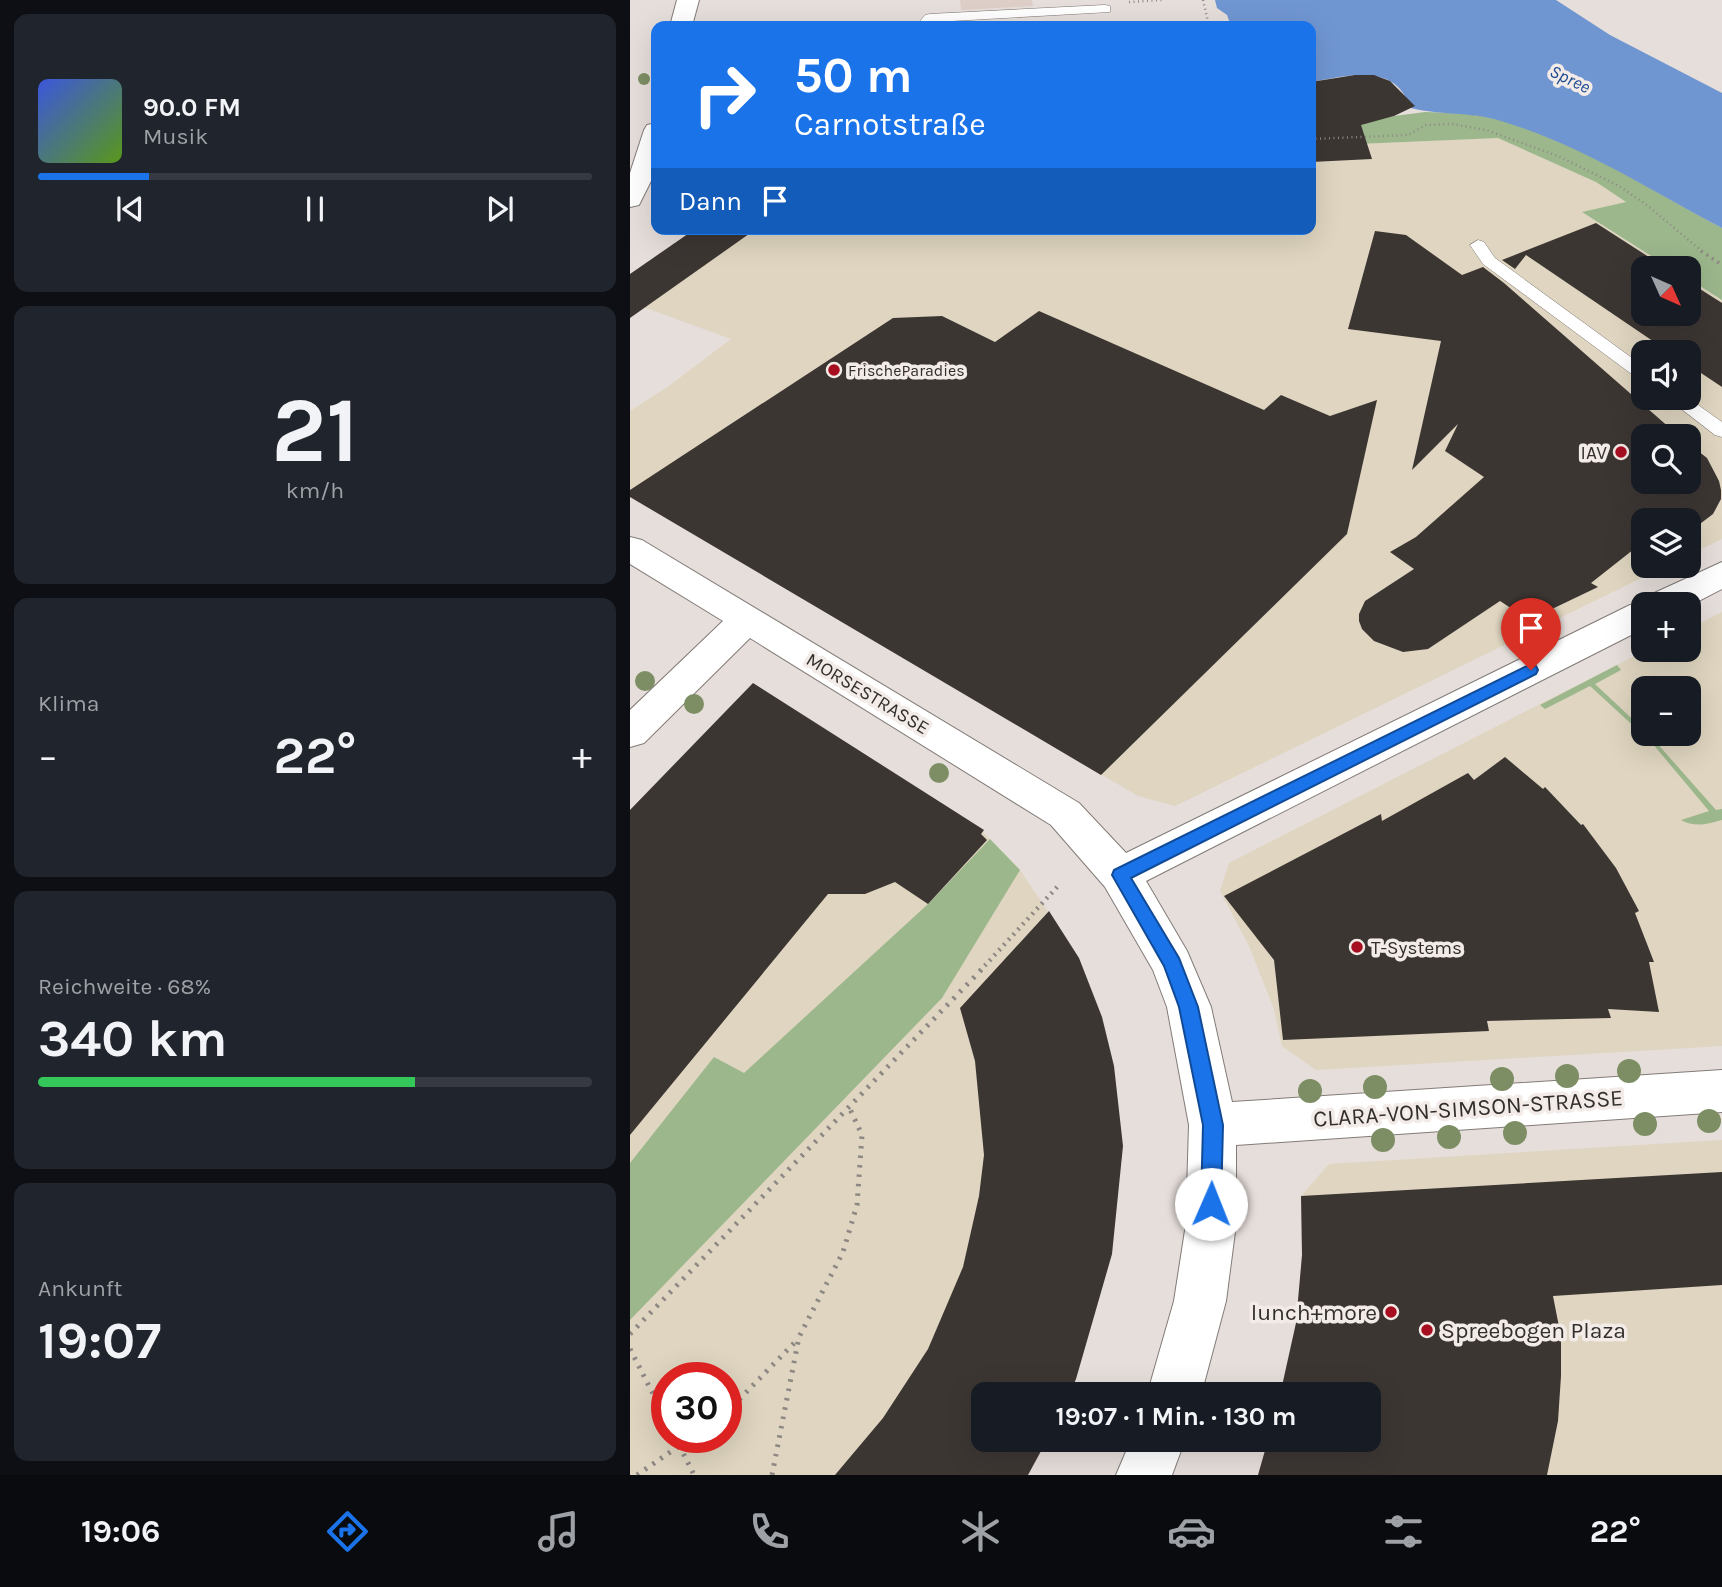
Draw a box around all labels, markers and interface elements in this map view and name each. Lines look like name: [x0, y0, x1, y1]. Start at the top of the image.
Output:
text: 50 m: [794, 47, 912, 104]
icon: right: [679, 49, 770, 140]
water label: Spree: [1546, 60, 1594, 98]
text: 90.0 FM: [143, 92, 241, 123]
text: Carnotstraße: [794, 106, 986, 143]
text: Musik: [143, 123, 208, 150]
icon: arrive: [756, 182, 794, 220]
text: Dann: [679, 186, 742, 217]
icon: previous: [111, 190, 149, 228]
icon: pause: [296, 190, 334, 228]
icon: next: [481, 190, 519, 228]
north arrow: [1631, 256, 1701, 326]
map controls: [1631, 256, 1701, 746]
button: sound: [1631, 340, 1701, 410]
place label: FrischeParadies: [848, 361, 965, 380]
marker: FrischeParadies: [826, 362, 842, 378]
text: 21: [271, 378, 359, 484]
button: search: [1631, 424, 1701, 494]
place label: IAV: [1581, 442, 1607, 464]
marker: IAV: [1613, 444, 1629, 460]
text: km/h: [286, 477, 344, 504]
button: layers: [1631, 508, 1701, 578]
button: +: [1631, 592, 1701, 662]
pin: [1501, 598, 1561, 670]
icon: arrive: [1512, 609, 1550, 647]
street label: MORSESTRASSE: [802, 649, 933, 739]
button: −: [1631, 676, 1701, 746]
text: Klima: [38, 690, 99, 717]
text: 22°: [273, 725, 357, 786]
text: −: [38, 734, 58, 779]
text: +: [572, 734, 592, 779]
place label: T-Systems: [1371, 937, 1462, 959]
marker: T-Systems: [1349, 939, 1365, 955]
text: Reichweite · 68%: [38, 973, 211, 1000]
text: 340 km: [38, 1008, 227, 1069]
street label: CLARA-VON-SIMSON-STRASSE: [1312, 1084, 1624, 1133]
position arrow: [1174, 1167, 1248, 1241]
text: Ankunft: [38, 1275, 122, 1302]
place label: lunch+more: [1251, 1299, 1377, 1326]
marker: lunch+more: [1383, 1304, 1399, 1320]
text: 19:07: [38, 1310, 161, 1371]
place label: Spreebogen Plaza: [1441, 1317, 1626, 1344]
marker: Spreebogen Plaza: [1419, 1322, 1435, 1338]
speed limit sign: 30: [651, 1362, 742, 1453]
text: 19:07 · 1 Min. · 130 m: [1055, 1401, 1297, 1432]
icon: directions: [323, 1507, 372, 1556]
icon: music: [534, 1507, 583, 1556]
icon: phone: [745, 1507, 794, 1556]
icon: climate: [956, 1507, 1005, 1556]
icon: car: [1167, 1507, 1216, 1556]
icon: filters: [1379, 1507, 1428, 1556]
text: 19:06: [81, 1513, 160, 1550]
text: 22°: [1590, 1513, 1641, 1550]

